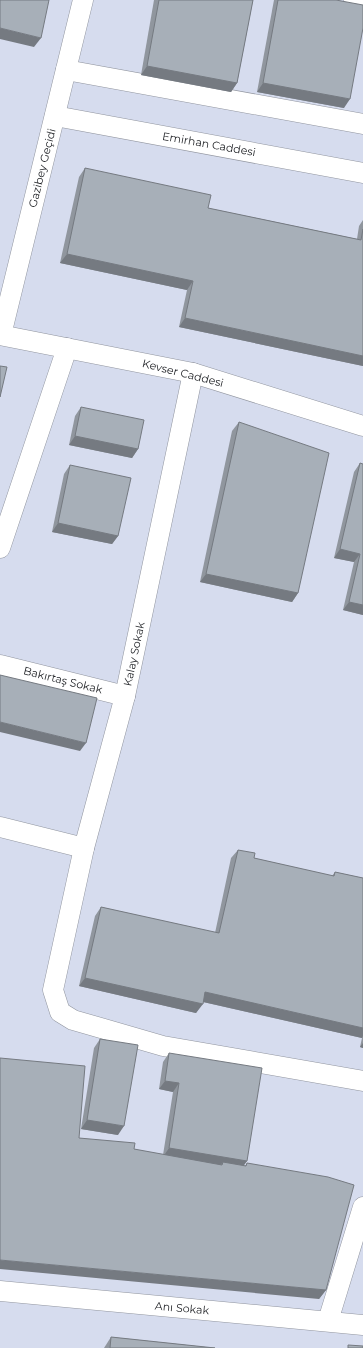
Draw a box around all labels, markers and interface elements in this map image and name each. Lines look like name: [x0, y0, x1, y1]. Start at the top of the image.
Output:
street label: Gazibey Geçidi: [25, 127, 59, 209]
street label: Emirhan Caddesi: [161, 129, 257, 159]
street label: Kevser Caddesi: [141, 356, 225, 390]
street label: Kalay Sokak: [120, 620, 148, 687]
street label: Bakırtaş Sokak: [22, 663, 104, 697]
street label: Anı Sokak: [154, 1299, 210, 1317]

